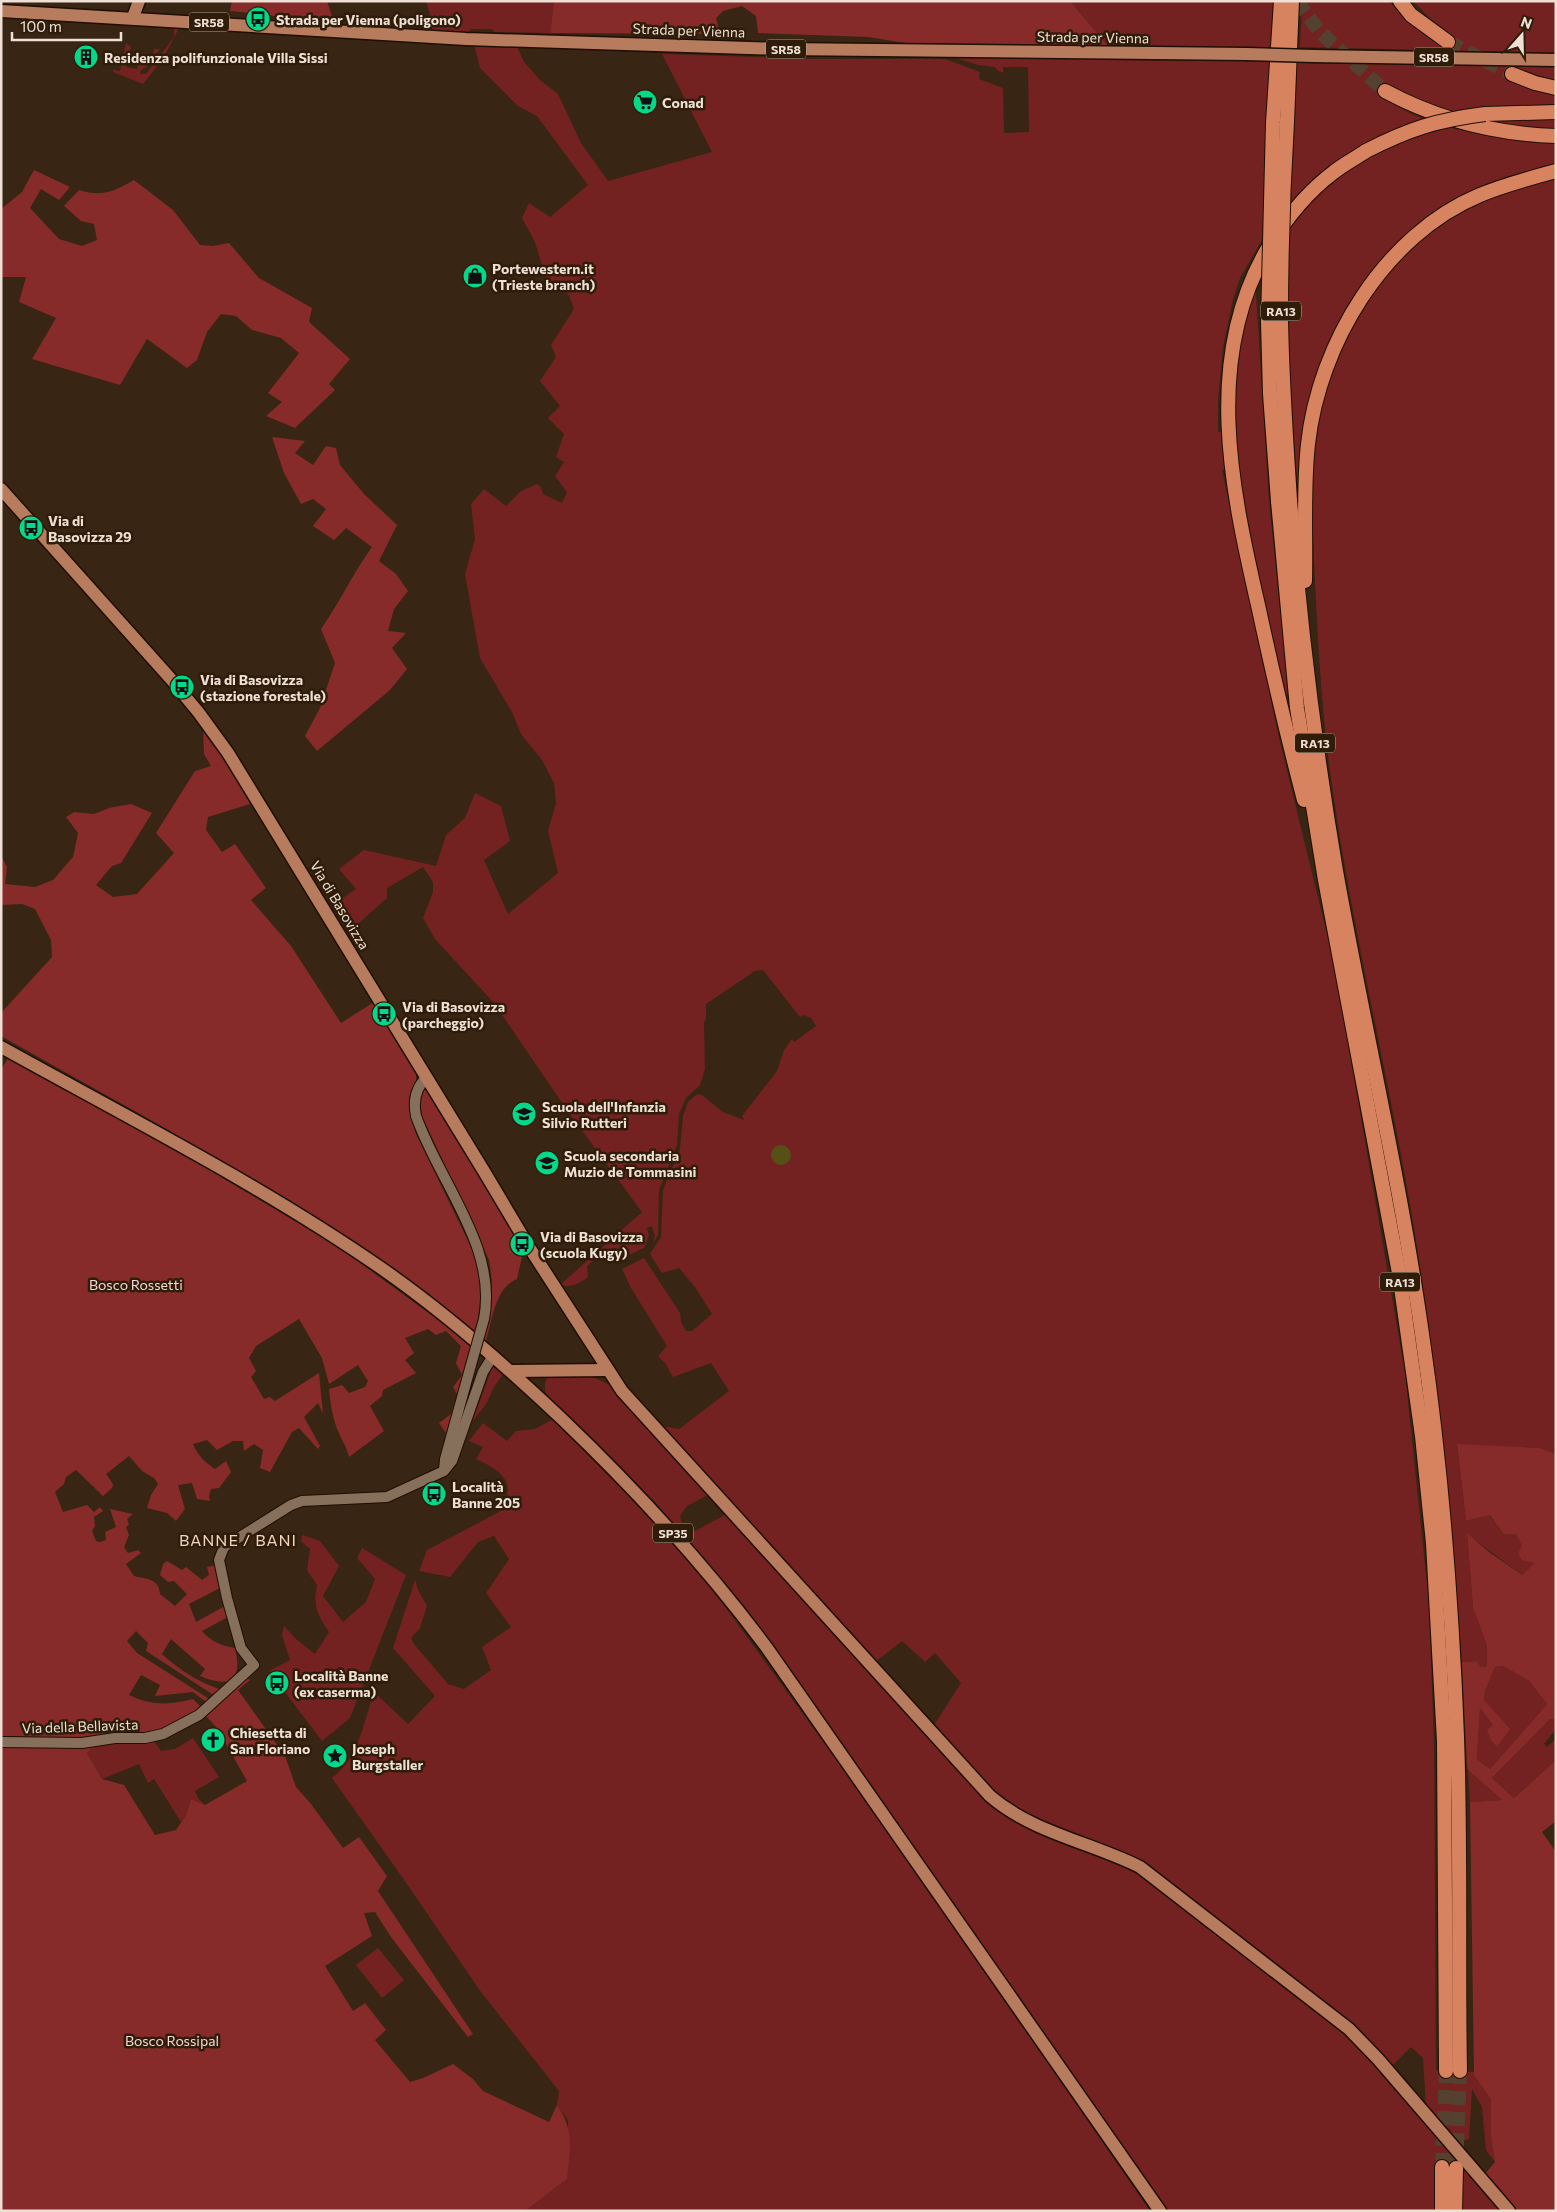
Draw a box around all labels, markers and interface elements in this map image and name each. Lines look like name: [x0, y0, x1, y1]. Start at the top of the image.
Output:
bus stop icon: Strada per Vienna (poligono): [245, 6, 271, 32]
scale bar: [12, 10, 121, 42]
north arrow: [1497, 10, 1547, 60]
place label: Strada per Vienna (poligono): [276, 11, 461, 28]
road number: SR58: [189, 13, 229, 32]
text: N: [1519, 13, 1534, 32]
text: 100 m: [20, 17, 62, 35]
street label: Strada per Vienna: [632, 20, 746, 40]
street label: Strada per Vienna: [1037, 28, 1149, 46]
road number: SR58: [766, 40, 806, 59]
building icon: Residenza polifunzionale Villa Sissi: [73, 44, 99, 70]
road number: SR58: [1414, 48, 1454, 66]
place label: Residenza polifunzionale Villa Sissi: [104, 49, 328, 66]
supermarket icon: Conad: [632, 89, 658, 115]
place label: Conad: [662, 94, 704, 111]
place label: Portewestern.it (Trieste branch): [492, 260, 596, 293]
shop icon: Portewestern.it (Trieste branch): [462, 263, 488, 289]
road number: RA13: [1261, 302, 1301, 321]
place label: Via di Basovizza 29: [48, 512, 132, 545]
bus stop icon: Via di Basovizza 29: [18, 515, 44, 541]
place label: Via di Basovizza (stazione forestale): [200, 671, 326, 704]
bus stop icon: Via di Basovizza (stazione forestale): [169, 674, 195, 700]
road number: RA13: [1295, 734, 1335, 752]
street label: Via di Basovizza: [307, 858, 373, 952]
place label: Via di Basovizza (parcheggio): [402, 998, 505, 1031]
bus stop icon: Via di Basovizza (parcheggio): [371, 1001, 397, 1027]
place label: Scuola dell'Infanzia Silvio Rutteri: [542, 1098, 666, 1131]
school or university icon: Scuola dell'Infanzia Silvio Rutteri: [511, 1101, 537, 1127]
place label: Scuola secondaria Muzio de Tommasini: [564, 1147, 696, 1180]
school or university icon: Scuola secondaria Muzio de Tommasini: [534, 1150, 560, 1176]
place label: Via di Basovizza (scuola Kugy): [540, 1228, 643, 1261]
bus stop icon: Via di Basovizza (scuola Kugy): [509, 1231, 535, 1257]
road number: RA13: [1380, 1272, 1420, 1291]
park label: Bosco Rossetti: [89, 1276, 183, 1293]
place label: Località Banne 205: [452, 1478, 520, 1511]
bus stop icon: Località Banne 205: [421, 1481, 447, 1507]
road number: SP35: [653, 1524, 693, 1542]
district label: BANNE / BANI: [179, 1530, 297, 1549]
place label: Località Banne (ex caserma): [294, 1667, 388, 1700]
bus stop icon: Località Banne (ex caserma): [264, 1670, 290, 1696]
street label: Via della Bellavista: [21, 1715, 139, 1737]
place label: Chiesetta di San Floriano: [230, 1724, 310, 1757]
church icon: Chiesetta di San Floriano: [200, 1727, 226, 1753]
place label: Joseph Burgstaller: [352, 1740, 423, 1773]
place icon: Joseph Burgstaller: [322, 1743, 348, 1769]
park label: Bosco Rossipal: [125, 2032, 219, 2049]

